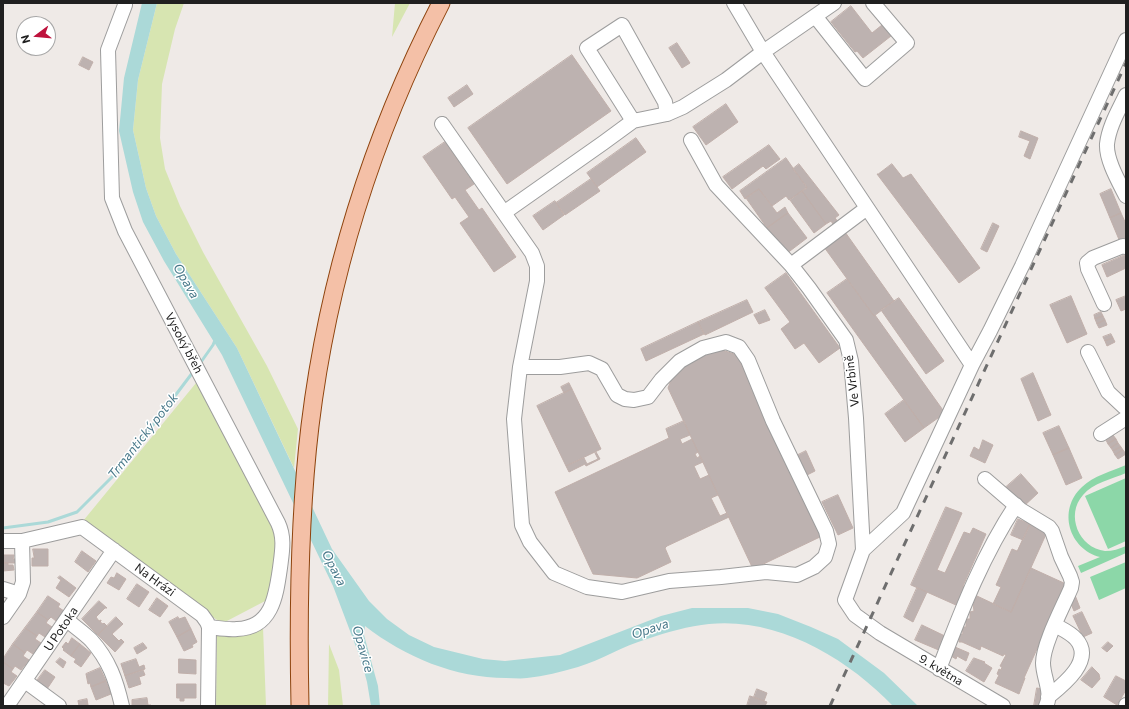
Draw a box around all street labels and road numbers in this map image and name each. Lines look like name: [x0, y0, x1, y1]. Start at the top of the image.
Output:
street label: Vysoký břeh: [162, 310, 206, 376]
street label: Ve Vrbině: [842, 354, 862, 408]
street label: Na Hrázi: [132, 560, 178, 600]
street label: U Potoka: [41, 604, 81, 654]
street label: 9. května: [916, 651, 966, 689]

